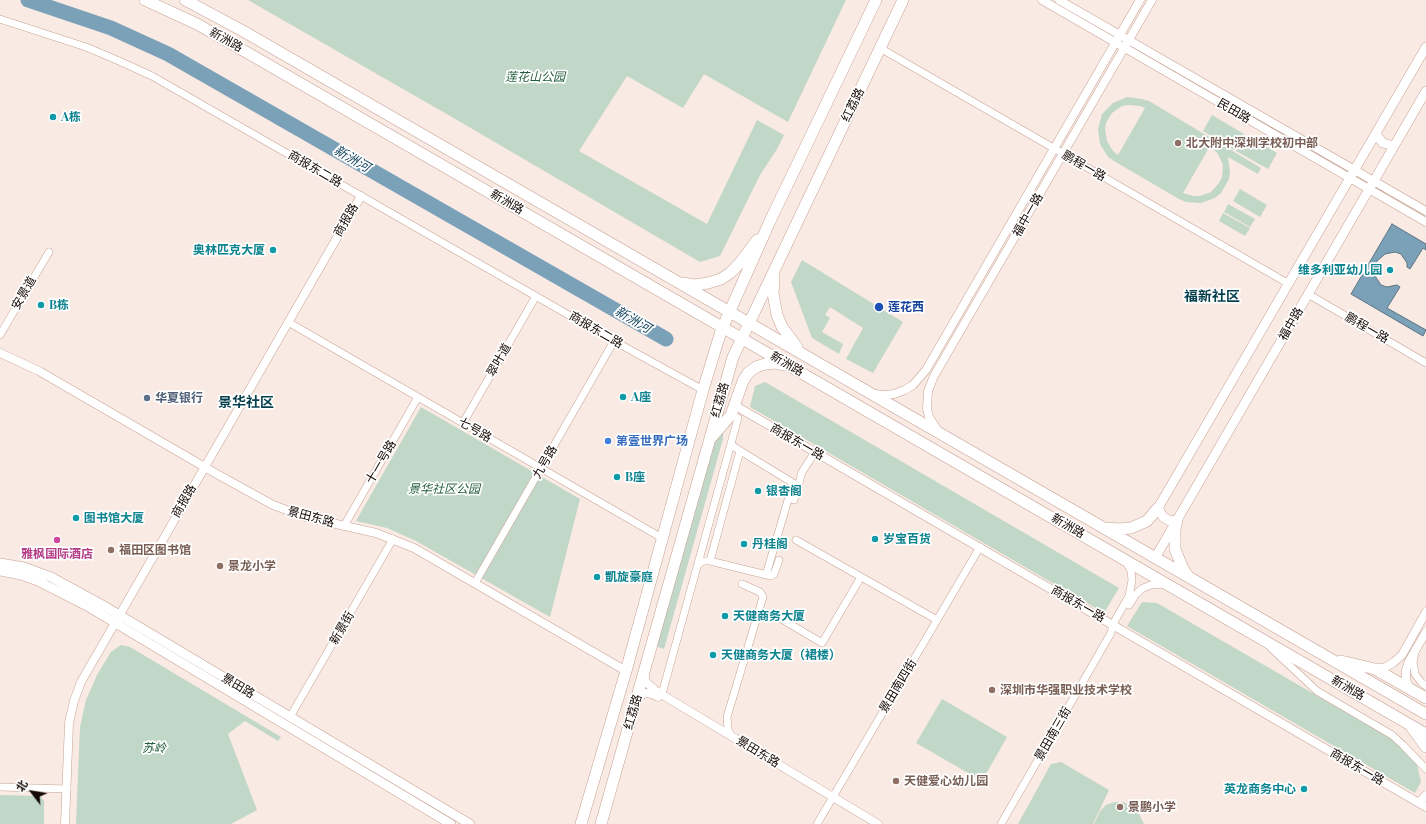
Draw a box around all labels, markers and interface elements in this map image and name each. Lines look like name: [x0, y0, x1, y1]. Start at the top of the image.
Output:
street label: 新洲路: [207, 25, 245, 55]
park label: 莲花山公园: [505, 70, 565, 84]
street label: 红荔路: [839, 86, 867, 124]
street label: 民田路: [1215, 96, 1253, 126]
place label: A栋: [61, 110, 81, 124]
marker: A栋: [48, 112, 58, 122]
place label: 北大附中深圳学校初中部: [1186, 136, 1318, 150]
marker: 北大附中深圳学校初中部: [1173, 138, 1183, 148]
water label: 新洲河: [331, 142, 373, 176]
street label: 商报东二路: [285, 148, 345, 190]
street label: 鹏程一路: [1060, 148, 1108, 184]
street label: 新洲路: [488, 187, 526, 217]
street label: 福中一路: [1010, 191, 1046, 239]
street label: 商报路: [331, 201, 361, 239]
place label: 奥林匹克大厦: [193, 243, 265, 257]
marker: 奥林匹克大厦: [268, 245, 278, 255]
place label: 维多利亚幼儿园: [1298, 263, 1382, 277]
marker: 维多利亚幼儿园: [1385, 265, 1395, 275]
street label: 安景道: [9, 274, 39, 312]
district label: 福新社区: [1184, 289, 1240, 305]
place label: B栋: [49, 298, 69, 312]
marker: B栋: [36, 300, 46, 310]
place label: 莲花西: [888, 300, 924, 314]
marker: 莲花西: [873, 301, 885, 313]
water label: 新洲河: [612, 303, 654, 337]
street label: 福中路: [1276, 305, 1306, 343]
street label: 商报东二路: [566, 309, 626, 351]
street label: 鹏程一路: [1343, 310, 1391, 346]
street label: 翠叶道: [484, 341, 514, 379]
street label: 新洲路: [768, 349, 806, 379]
street label: 红荔路: [708, 381, 732, 419]
place label: A座: [631, 390, 651, 404]
place label: 华夏银行: [155, 391, 203, 405]
marker: A座: [618, 392, 628, 402]
marker: 华夏银行: [142, 393, 152, 403]
district label: 景华社区: [218, 395, 274, 411]
street label: 七号路: [456, 415, 494, 445]
street label: 商报东一路: [767, 421, 827, 463]
place label: 第壹世界广场: [616, 434, 688, 448]
marker: 第壹世界广场: [603, 436, 613, 446]
street label: 十一号路: [363, 438, 399, 486]
street label: 九号路: [530, 443, 560, 481]
place label: B座: [625, 470, 645, 484]
marker: B座: [612, 472, 622, 482]
street label: 商报路: [169, 482, 199, 520]
park label: 景华社区公园: [408, 482, 480, 496]
place label: 银杏阁: [766, 484, 802, 498]
marker: 银杏阁: [753, 486, 763, 496]
street label: 景田东路: [286, 504, 336, 530]
place label: 图书馆大厦: [84, 511, 144, 525]
street label: 新洲路: [1049, 511, 1087, 541]
marker: 图书馆大厦: [71, 513, 81, 523]
place label: 岁宝百货: [883, 532, 931, 546]
marker: 岁宝百货: [870, 534, 880, 544]
marker: 雅枫国际酒店: [52, 535, 62, 545]
place label: 丹桂阁: [752, 537, 788, 551]
marker: 丹桂阁: [739, 539, 749, 549]
place label: 福田区图书馆: [119, 543, 191, 557]
marker: 福田区图书馆: [106, 545, 116, 555]
place label: 雅枫国际酒店: [21, 547, 93, 561]
place label: 景龙小学: [228, 559, 276, 573]
marker: 景龙小学: [215, 561, 225, 571]
place label: 凱旋豪庭: [605, 570, 653, 584]
marker: 凱旋豪庭: [592, 572, 602, 582]
street label: 商报东一路: [1048, 583, 1108, 625]
street label: 新景街: [327, 609, 357, 647]
place label: 天健商务大厦: [733, 609, 805, 623]
marker: 天健商务大厦: [720, 611, 730, 621]
place label: 天健商务大厦（裙楼）: [721, 648, 841, 662]
marker: 天健商务大厦（裙楼）: [708, 650, 718, 660]
street label: 景田南四街: [876, 657, 920, 715]
street label: 景田路: [219, 671, 257, 701]
street label: 新洲路: [1329, 673, 1367, 703]
place label: 深圳市华强职业技术学校: [1000, 683, 1132, 697]
marker: 深圳市华强职业技术学校: [987, 685, 997, 695]
street label: 红荔路: [621, 693, 645, 731]
street label: 景田南三街: [1032, 704, 1074, 764]
street label: 景田东路: [734, 733, 782, 771]
park label: 苏岭: [142, 741, 166, 755]
street label: 商报东一路: [1327, 746, 1387, 788]
north arrow: [12, 772, 52, 812]
place label: 天健爱心幼儿园: [904, 774, 988, 788]
marker: 天健爱心幼儿园: [891, 776, 901, 786]
text: 北: [12, 777, 31, 794]
place label: 英龙商务中心: [1224, 782, 1296, 796]
marker: 英龙商务中心: [1299, 784, 1309, 794]
place label: 景鹏小学: [1128, 800, 1176, 814]
marker: 景鹏小学: [1115, 802, 1125, 812]

